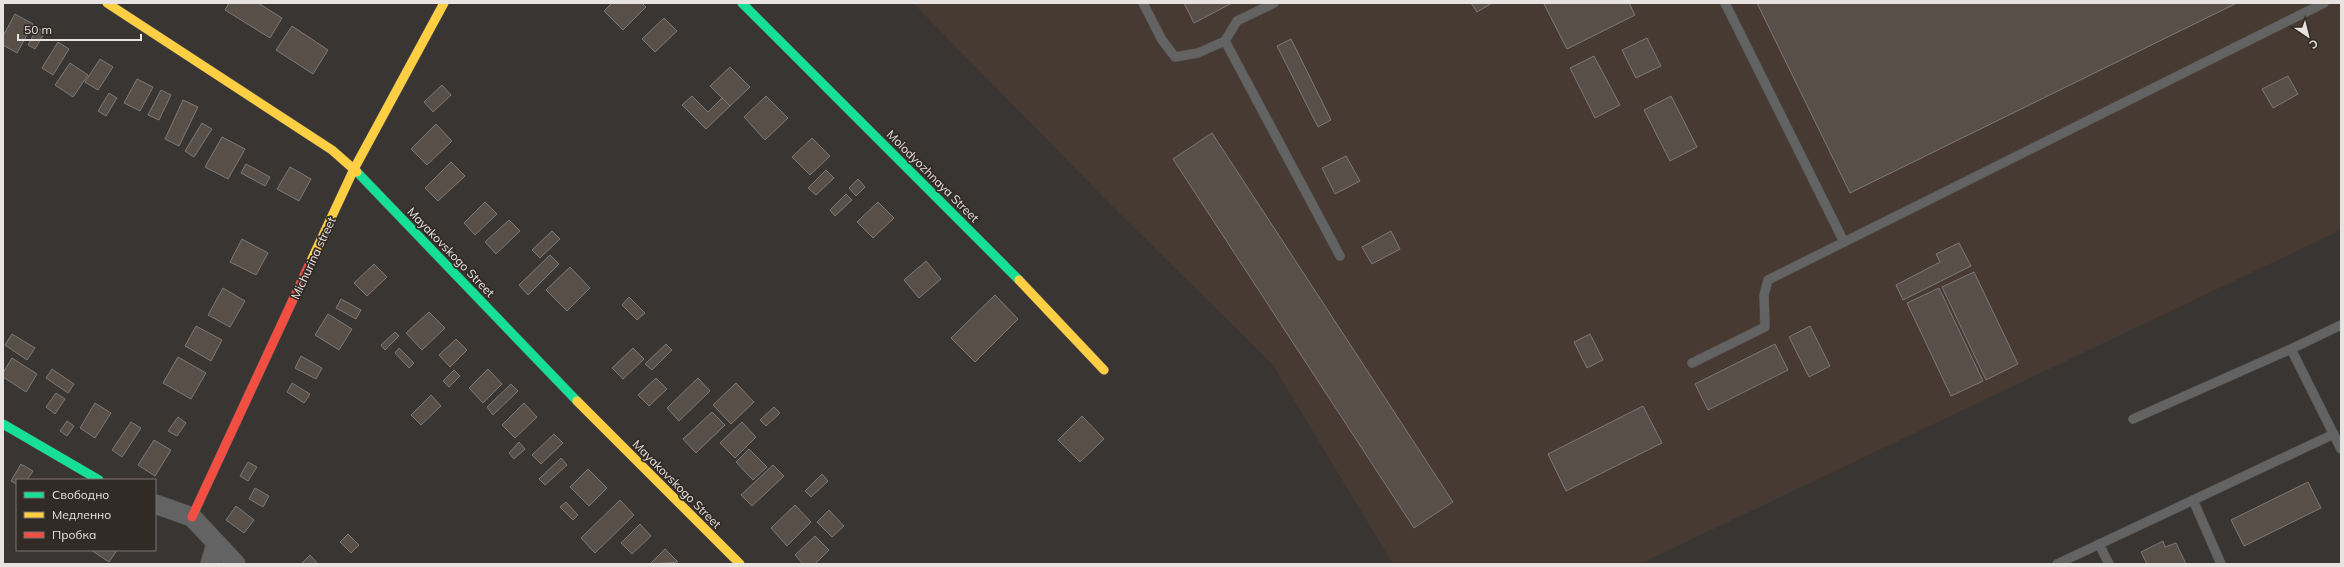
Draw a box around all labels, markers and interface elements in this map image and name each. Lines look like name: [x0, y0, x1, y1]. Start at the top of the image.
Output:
scale bar: [18, 16, 141, 42]
north arrow: [2288, 16, 2328, 56]
text: 50 m: [24, 22, 52, 37]
text: С: [2306, 36, 2321, 52]
street label: Molodyozhnaya Street: [884, 127, 982, 225]
street label: Mayakovskogo Street: [404, 204, 498, 300]
street label: Michurina street: [287, 214, 339, 302]
street label: Mayakovskogo Street: [630, 437, 724, 531]
legend: [16, 479, 156, 551]
text: Свободно: [52, 487, 109, 502]
text: Медленно: [52, 507, 111, 522]
text: Пробка: [52, 527, 96, 542]

